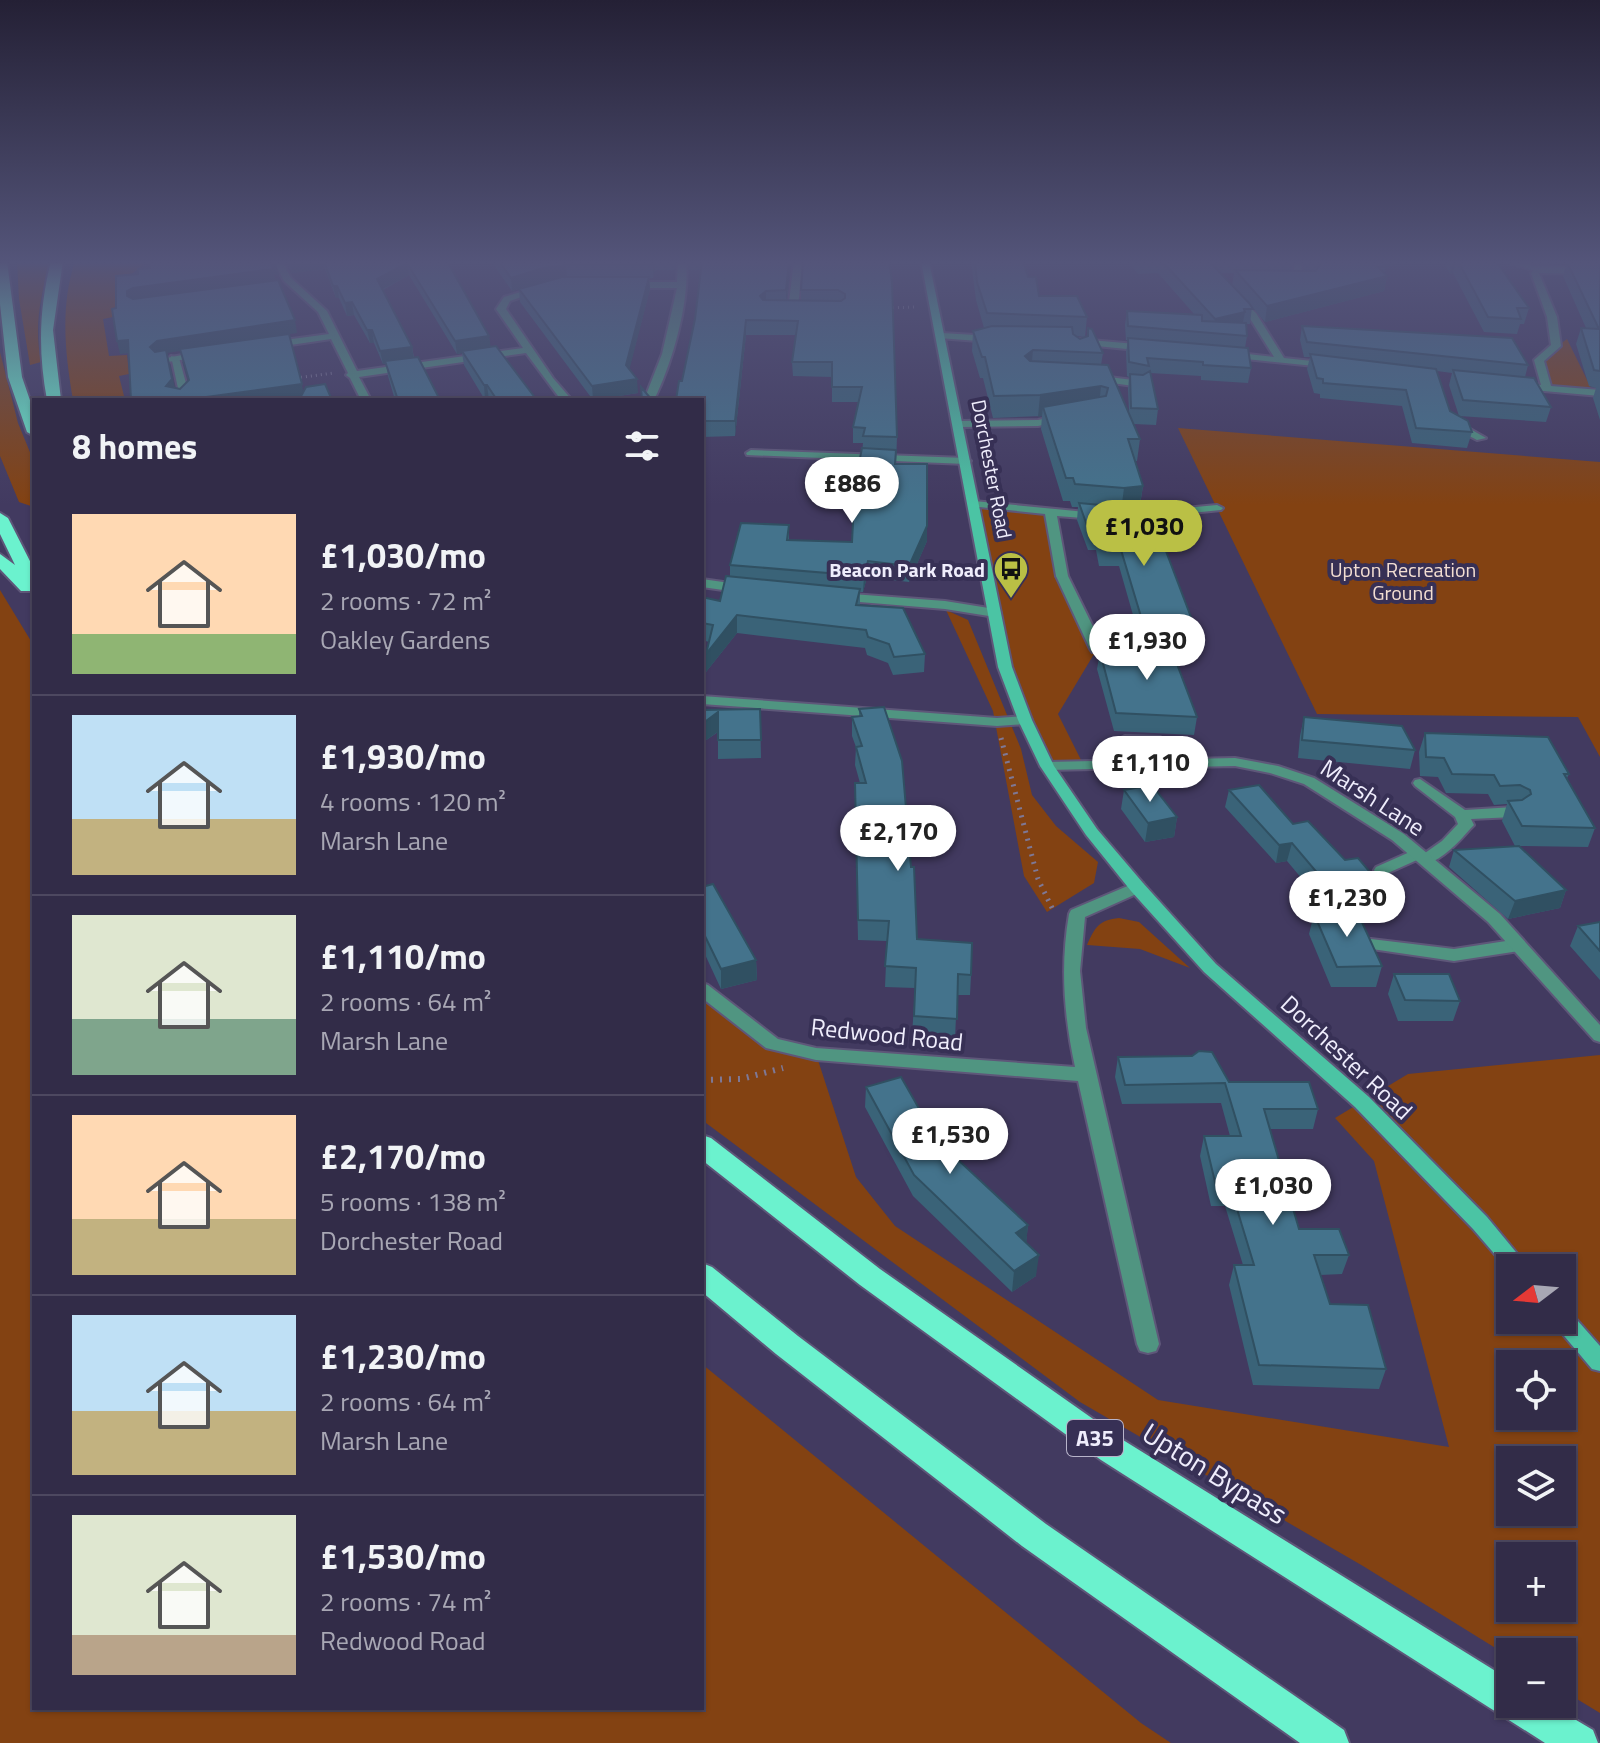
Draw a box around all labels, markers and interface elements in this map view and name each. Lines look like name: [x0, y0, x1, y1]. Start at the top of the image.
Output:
street label: Dorchester Road: [963, 397, 1021, 541]
text: 8 homes: [72, 420, 197, 472]
icon: filters: [620, 424, 664, 468]
pin: £886: [805, 457, 899, 525]
text: £886: [823, 463, 881, 502]
pin: £1,030: [1079, 500, 1209, 568]
text: £1,030: [1104, 506, 1184, 545]
text: £1,030/mo: [320, 529, 486, 581]
icon: home: [136, 546, 232, 642]
bus stop icon: Beacon Park Road: [992, 550, 1030, 600]
place label: Beacon Park Road: [829, 554, 985, 585]
park label: Upton Recreation Ground: [1330, 554, 1476, 608]
text: 2 rooms · 72 m²: [320, 581, 491, 620]
pin: £1,930: [1082, 614, 1212, 682]
text: Oakley Gardens: [320, 620, 490, 659]
text: £1,930: [1107, 620, 1187, 659]
text: £1,930/mo: [320, 730, 486, 782]
pin: £1,110: [1085, 736, 1215, 804]
text: £1,110: [1110, 742, 1190, 781]
icon: home: [136, 747, 232, 843]
street label: Marsh Lane: [1314, 750, 1432, 844]
text: 4 rooms · 120 m²: [320, 782, 506, 821]
pin: £2,170: [833, 805, 963, 873]
text: £2,170: [858, 811, 938, 850]
text: Marsh Lane: [320, 821, 448, 860]
pin: £1,230: [1282, 871, 1412, 939]
text: £1,230: [1307, 877, 1387, 916]
text: £1,110/mo: [320, 930, 486, 982]
icon: home: [136, 947, 232, 1043]
text: 2 rooms · 64 m²: [320, 982, 491, 1021]
street label: Dorchester Road: [1273, 986, 1421, 1128]
street label: Redwood Road: [809, 1008, 965, 1060]
text: Marsh Lane: [320, 1021, 448, 1060]
pin: £1,530: [885, 1108, 1015, 1176]
text: £1,530: [910, 1114, 990, 1153]
text: £2,170/mo: [320, 1130, 486, 1182]
icon: home: [136, 1147, 232, 1243]
pin: £1,030: [1208, 1159, 1338, 1227]
text: £1,030: [1233, 1165, 1313, 1204]
text: 5 rooms · 138 m²: [320, 1182, 506, 1221]
text: Dorchester Road: [320, 1221, 503, 1260]
north arrow: [1496, 1254, 1576, 1334]
map controls: [1496, 1254, 1576, 1718]
text: £1,230/mo: [320, 1330, 486, 1382]
icon: home: [136, 1347, 232, 1443]
button: locate: [1496, 1350, 1576, 1430]
text: 2 rooms · 64 m²: [320, 1382, 491, 1421]
street label: Upton Bypass: [1134, 1411, 1296, 1535]
road number: A35: [1067, 1420, 1123, 1456]
text: Marsh Lane: [320, 1421, 448, 1460]
button: layers: [1496, 1446, 1576, 1526]
text: £1,530/mo: [320, 1530, 486, 1582]
button: +: [1496, 1542, 1576, 1622]
icon: home: [136, 1547, 232, 1643]
text: 2 rooms · 74 m²: [320, 1582, 491, 1621]
text: Redwood Road: [320, 1621, 486, 1660]
button: −: [1496, 1638, 1576, 1718]

